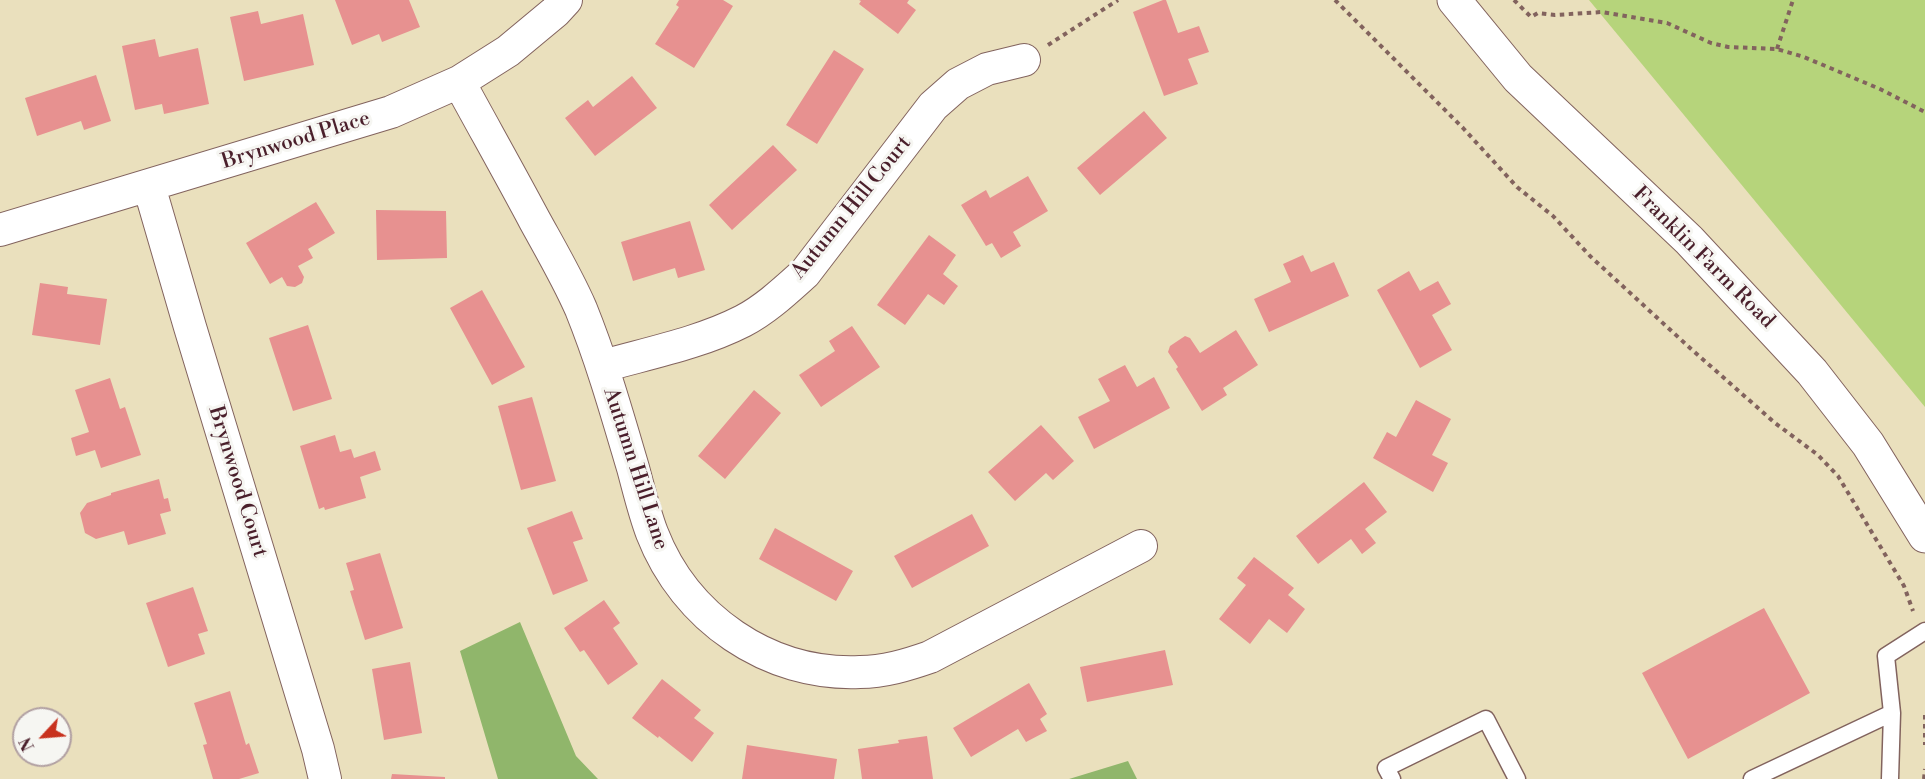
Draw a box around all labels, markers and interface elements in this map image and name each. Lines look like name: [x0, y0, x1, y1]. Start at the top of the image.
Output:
street label: Brynwood Place: [219, 106, 373, 176]
street label: Autumn Hill Court: [787, 131, 917, 285]
street label: Franklin Farm Road: [1627, 182, 1779, 334]
street label: Autumn Hill Lane: [597, 385, 673, 553]
street label: Brynwood Court: [202, 403, 272, 561]
north arrow: [12, 707, 72, 767]
text: N: [16, 734, 39, 754]

